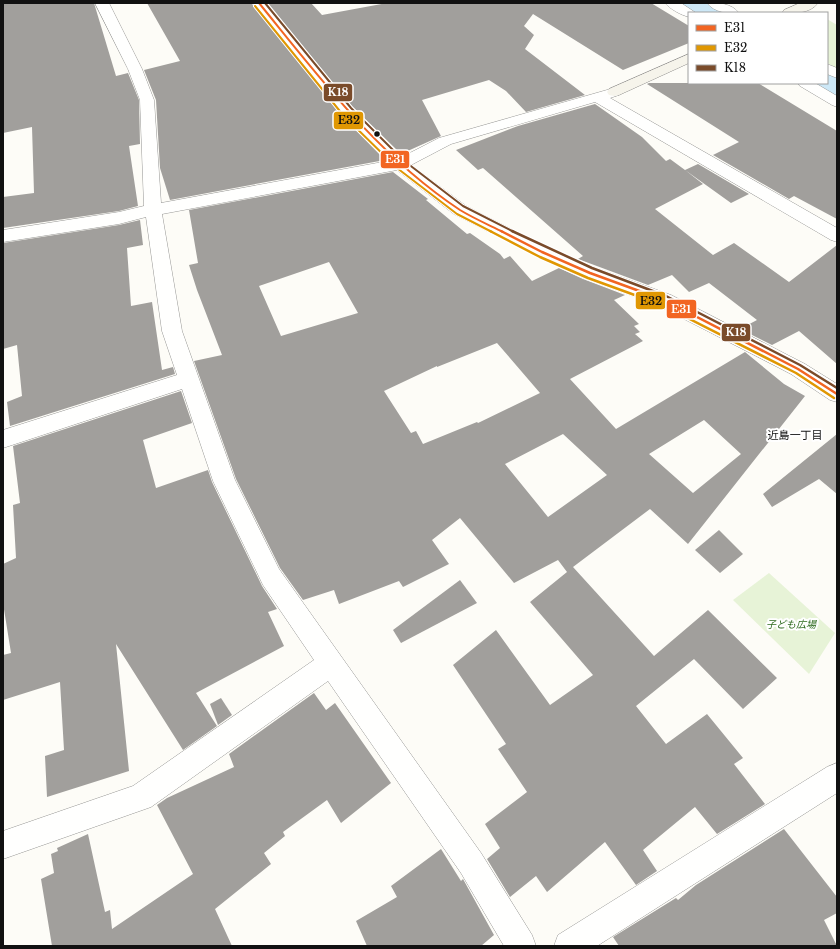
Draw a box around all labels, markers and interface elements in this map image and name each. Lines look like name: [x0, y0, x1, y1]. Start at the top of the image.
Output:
legend: [688, 12, 828, 84]
text: E31: [724, 20, 745, 35]
text: E32: [724, 40, 748, 55]
text: K18: [724, 60, 746, 75]
line badge: K18: [323, 83, 353, 102]
text: K18: [327, 85, 349, 99]
line badge: E32: [333, 111, 364, 130]
text: E32: [338, 113, 360, 127]
unlabelled marker: [372, 129, 382, 139]
line badge: E31: [380, 150, 410, 169]
text: E31: [385, 152, 405, 166]
line badge: E32: [635, 291, 666, 310]
text: E32: [640, 294, 662, 308]
line badge: E31: [666, 299, 697, 319]
text: E31: [671, 302, 691, 316]
line badge: K18: [721, 323, 751, 342]
text: K18: [725, 325, 747, 339]
district label: 近島一丁目: [768, 428, 823, 442]
park label: 子ども広場: [766, 618, 817, 631]

